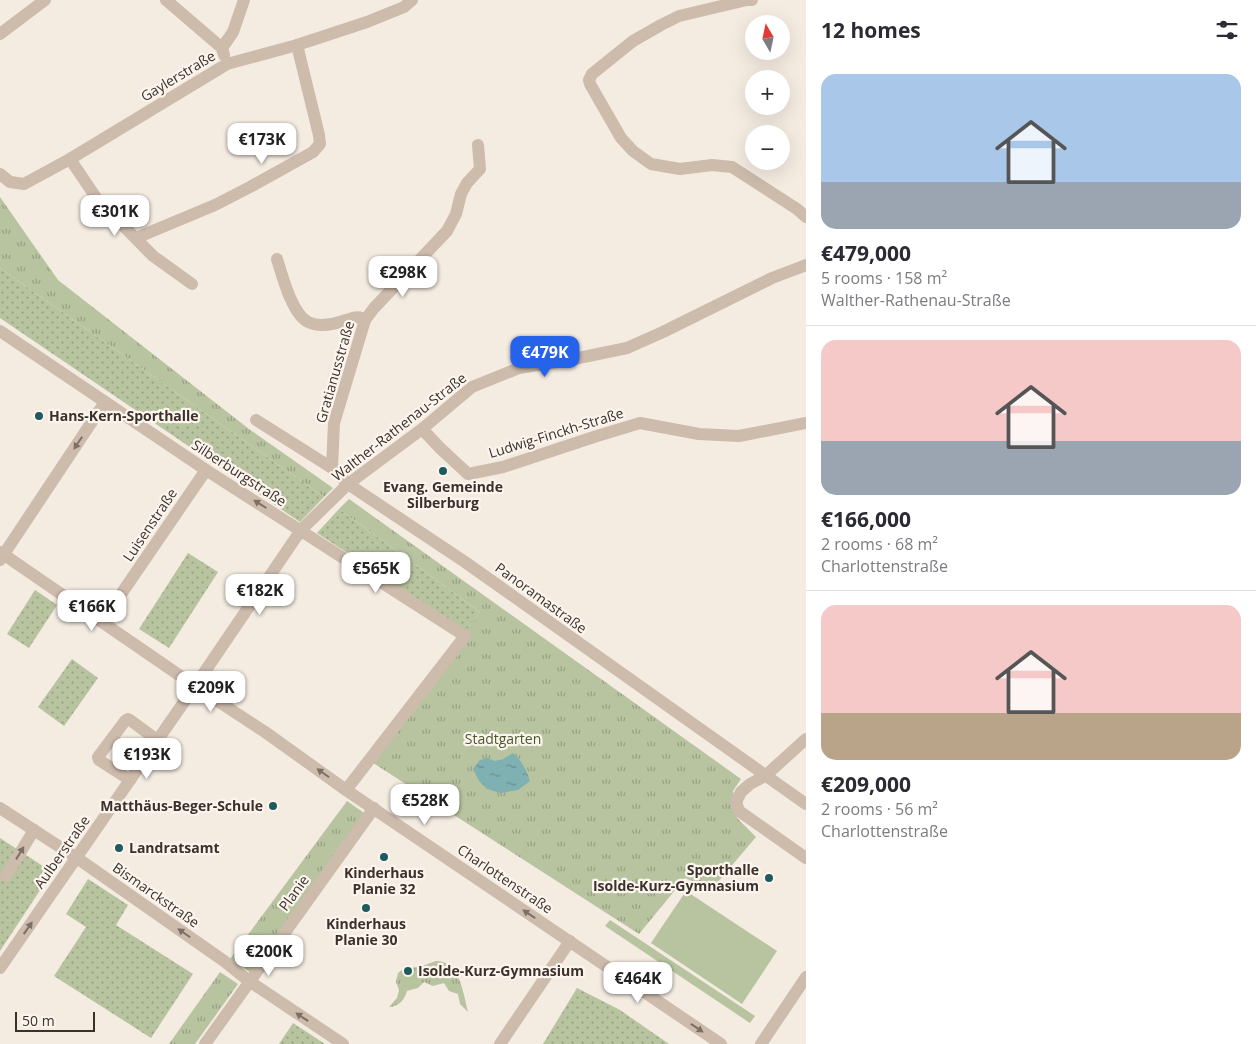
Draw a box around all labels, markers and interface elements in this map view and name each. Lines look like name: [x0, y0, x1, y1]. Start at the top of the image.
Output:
north arrow: [745, 15, 790, 60]
map controls: [745, 15, 790, 170]
text: 12 homes: [821, 16, 921, 44]
icon: filters: [1213, 16, 1241, 44]
street label: Gaylerstraße: [137, 46, 219, 105]
button: +: [745, 70, 790, 115]
icon: home: [986, 107, 1076, 197]
pin: €173K: [227, 122, 297, 165]
button: −: [745, 125, 790, 170]
text: €173K: [238, 128, 286, 150]
pin: €301K: [80, 194, 150, 237]
text: €301K: [91, 200, 139, 222]
text: €479,000: [821, 239, 911, 267]
pin: €298K: [368, 256, 438, 298]
text: €298K: [379, 261, 427, 283]
text: 5 rooms · 158 m²: [821, 267, 947, 289]
text: Walther-Rathenau-Straße: [821, 289, 1011, 311]
street label: Gratianusstraße: [311, 318, 358, 425]
pin: €479K: [510, 336, 580, 378]
text: €479K: [521, 341, 569, 363]
street label: Walther-Rathenau-Straße: [327, 368, 470, 485]
icon: home: [986, 372, 1076, 462]
street label: Ludwig-Finckh-Straße: [486, 403, 626, 462]
place label: Hans-Kern-Sporthalle: [49, 406, 199, 425]
marker: Hans-Kern-Sporthalle: [33, 410, 45, 422]
street label: Silberburgstraße: [188, 435, 290, 510]
one-way arrow: [73, 436, 83, 450]
marker: Evang. Gemeinde Silberburg: [437, 465, 449, 477]
place label: Evang. Gemeinde Silberburg: [383, 477, 503, 512]
street label: Luisenstraße: [118, 484, 181, 565]
one-way arrow: [253, 499, 267, 508]
text: €166,000: [821, 505, 911, 533]
text: 2 rooms · 68 m²: [821, 533, 938, 555]
pin: €565K: [341, 552, 411, 594]
text: Charlottenstraße: [821, 555, 948, 577]
text: €565K: [352, 557, 400, 579]
street label: Panoramastraße: [492, 558, 591, 637]
pin: €182K: [225, 574, 295, 616]
text: €182K: [236, 579, 284, 601]
pin: €166K: [57, 590, 127, 632]
text: €166K: [68, 595, 116, 617]
icon: home: [986, 637, 1076, 727]
pin: €209K: [176, 670, 246, 713]
text: €209K: [187, 676, 235, 698]
park label: Stadtgarten: [465, 729, 541, 748]
pin: €193K: [112, 738, 182, 780]
text: €193K: [123, 743, 171, 765]
one-way arrow: [316, 768, 330, 778]
text: €209,000: [821, 770, 911, 798]
pin: €528K: [390, 784, 460, 826]
text: €528K: [401, 789, 449, 811]
place label: Matthäus-Beger-Schule: [100, 796, 263, 815]
text: 2 rooms · 56 m²: [821, 798, 938, 820]
marker: Matthäus-Beger-Schule: [267, 800, 279, 812]
street label: Aulberstraße: [29, 811, 94, 892]
text: Charlottenstraße: [821, 820, 948, 842]
place label: Landratsamt: [129, 838, 220, 857]
street label: Charlottenstraße: [454, 840, 557, 918]
marker: Landratsamt: [113, 842, 125, 854]
one-way arrow: [15, 846, 24, 860]
marker: Kinderhaus Planie 32: [378, 851, 390, 863]
street label: Bismarckstraße: [109, 858, 203, 932]
place label: Sporthalle Isolde-Kurz-Gymnasium: [593, 860, 759, 895]
place label: Kinderhaus Planie 32: [344, 863, 424, 898]
street label: Planie: [274, 871, 313, 914]
marker: Sporthalle Isolde-Kurz-Gymnasium: [763, 872, 775, 884]
marker: Kinderhaus Planie 30: [360, 902, 372, 914]
one-way arrow: [523, 909, 536, 919]
place label: Kinderhaus Planie 30: [326, 914, 406, 949]
one-way arrow: [23, 921, 33, 935]
one-way arrow: [177, 928, 191, 938]
pin: €200K: [234, 934, 304, 977]
text: €200K: [245, 940, 293, 962]
place label: Isolde-Kurz-Gymnasium: [418, 961, 584, 980]
pin: €464K: [603, 962, 673, 1004]
marker: Isolde-Kurz-Gymnasium: [402, 965, 414, 977]
text: €464K: [614, 967, 662, 989]
scale bar: [15, 1009, 95, 1032]
text: 50 m: [22, 1011, 55, 1030]
one-way arrow: [295, 1012, 309, 1022]
one-way arrow: [690, 1023, 704, 1033]

